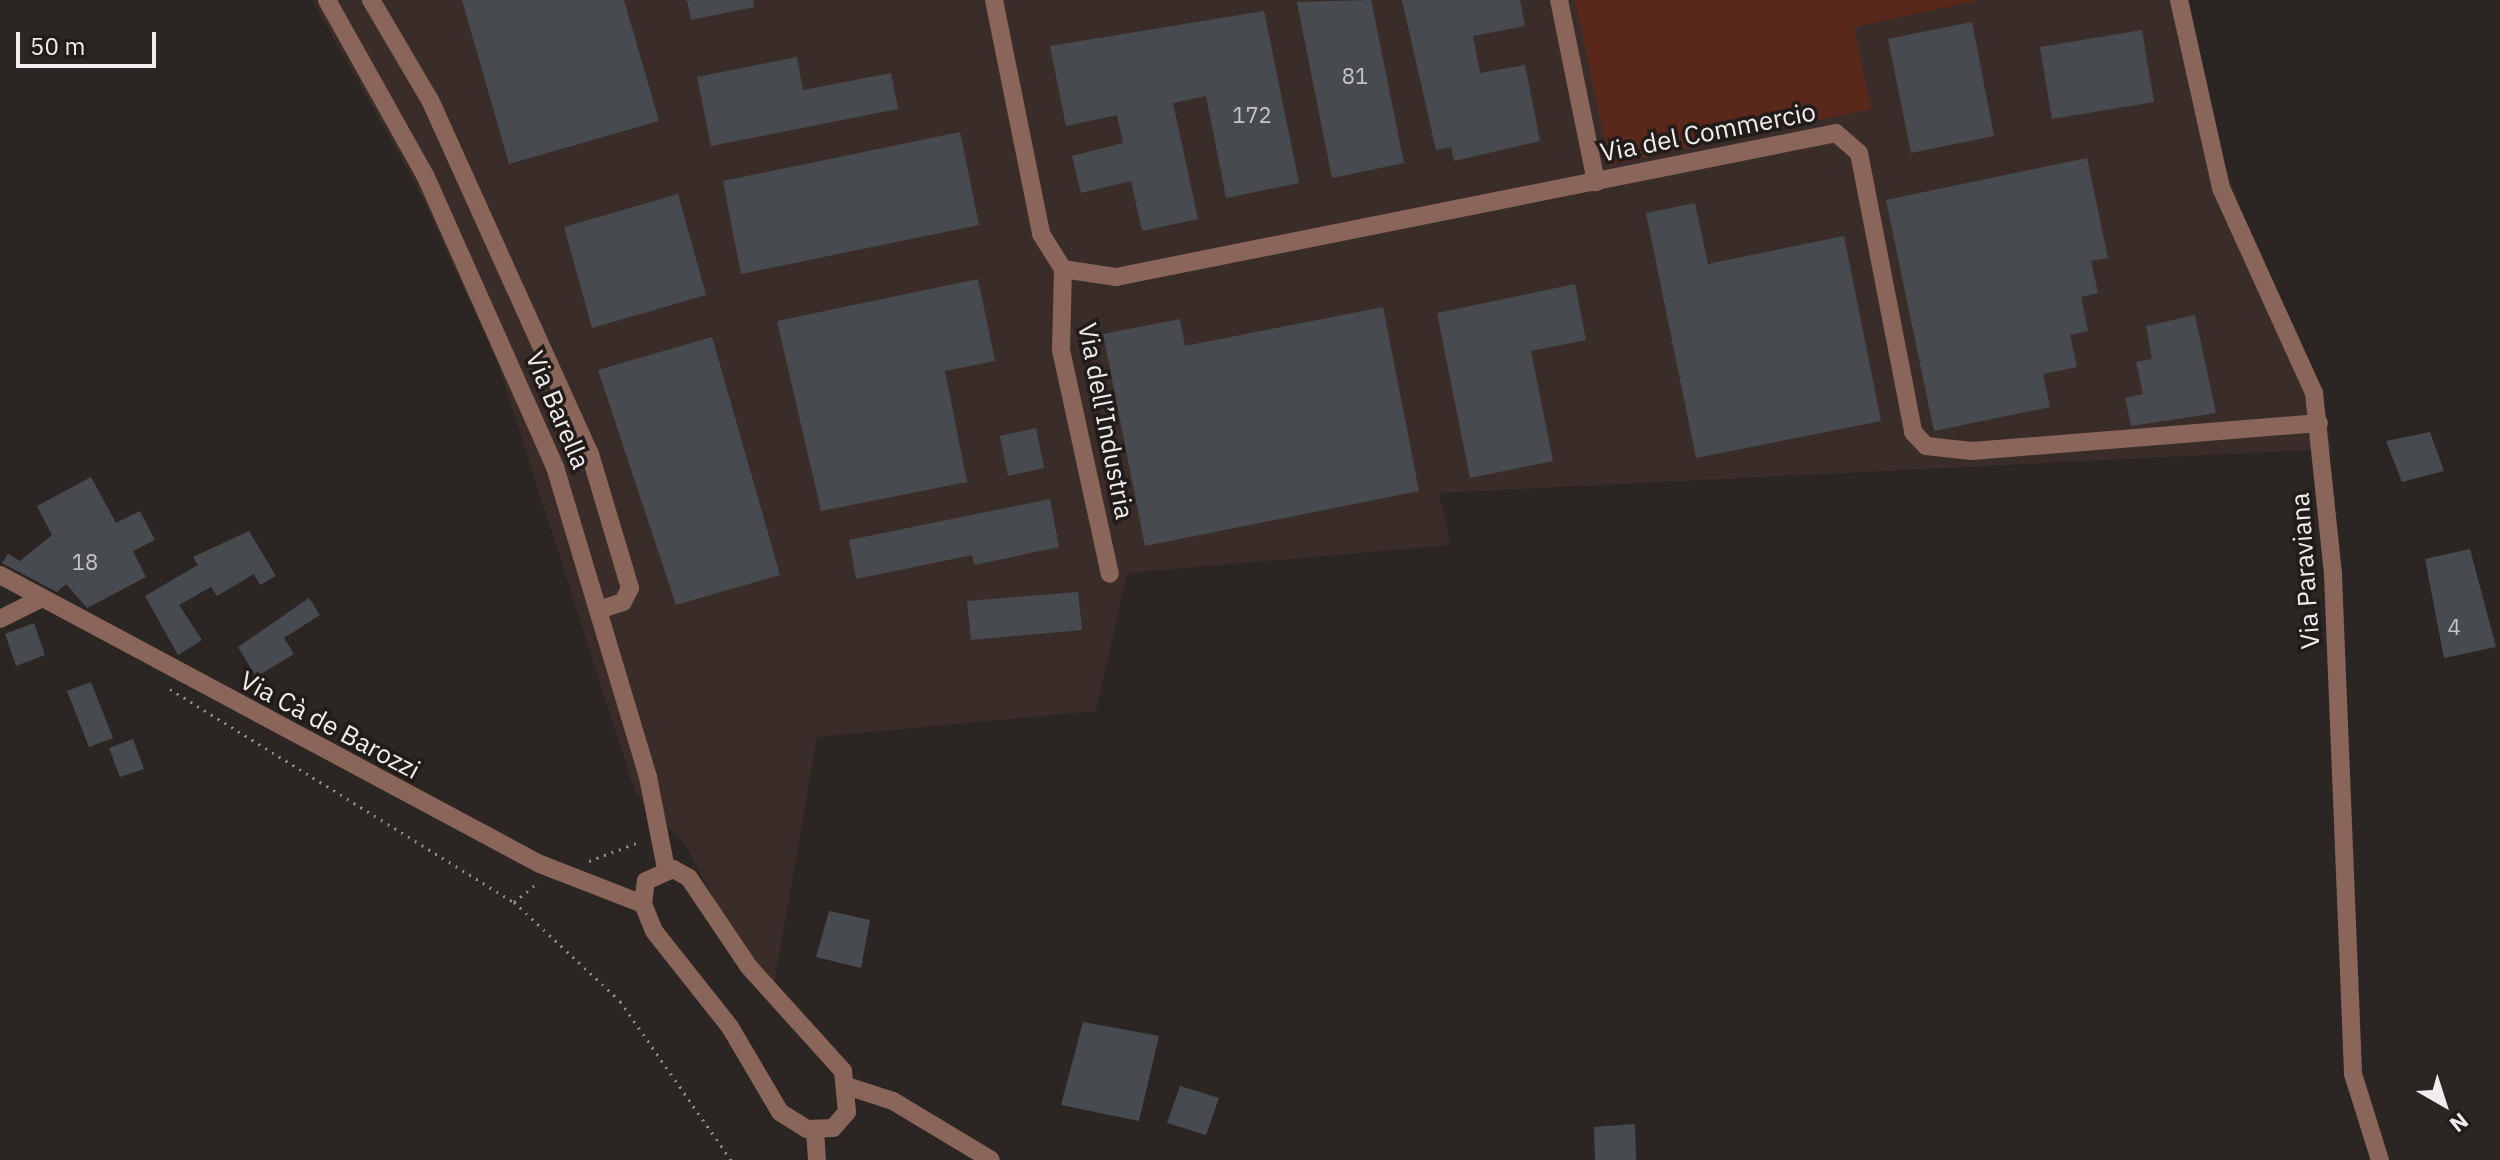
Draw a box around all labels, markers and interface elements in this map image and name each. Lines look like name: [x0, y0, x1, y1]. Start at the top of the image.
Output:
scale bar: [20, 16, 160, 66]
text: 50 m: [30, 30, 85, 62]
house number: 81: [1342, 63, 1368, 89]
street label: Via del Commercio: [1598, 96, 1818, 168]
house number: 172: [1232, 102, 1272, 128]
street label: Via dell’Industria: [1072, 320, 1140, 522]
street label: Via Barella: [519, 346, 597, 474]
street label: Via Paraviana: [2284, 492, 2326, 650]
house number: 18: [72, 549, 98, 575]
house number: 4: [2447, 614, 2461, 640]
street label: Via Cà de Barozzi: [235, 664, 425, 786]
north arrow: [2404, 1064, 2484, 1144]
text: N: [2444, 1107, 2475, 1139]

